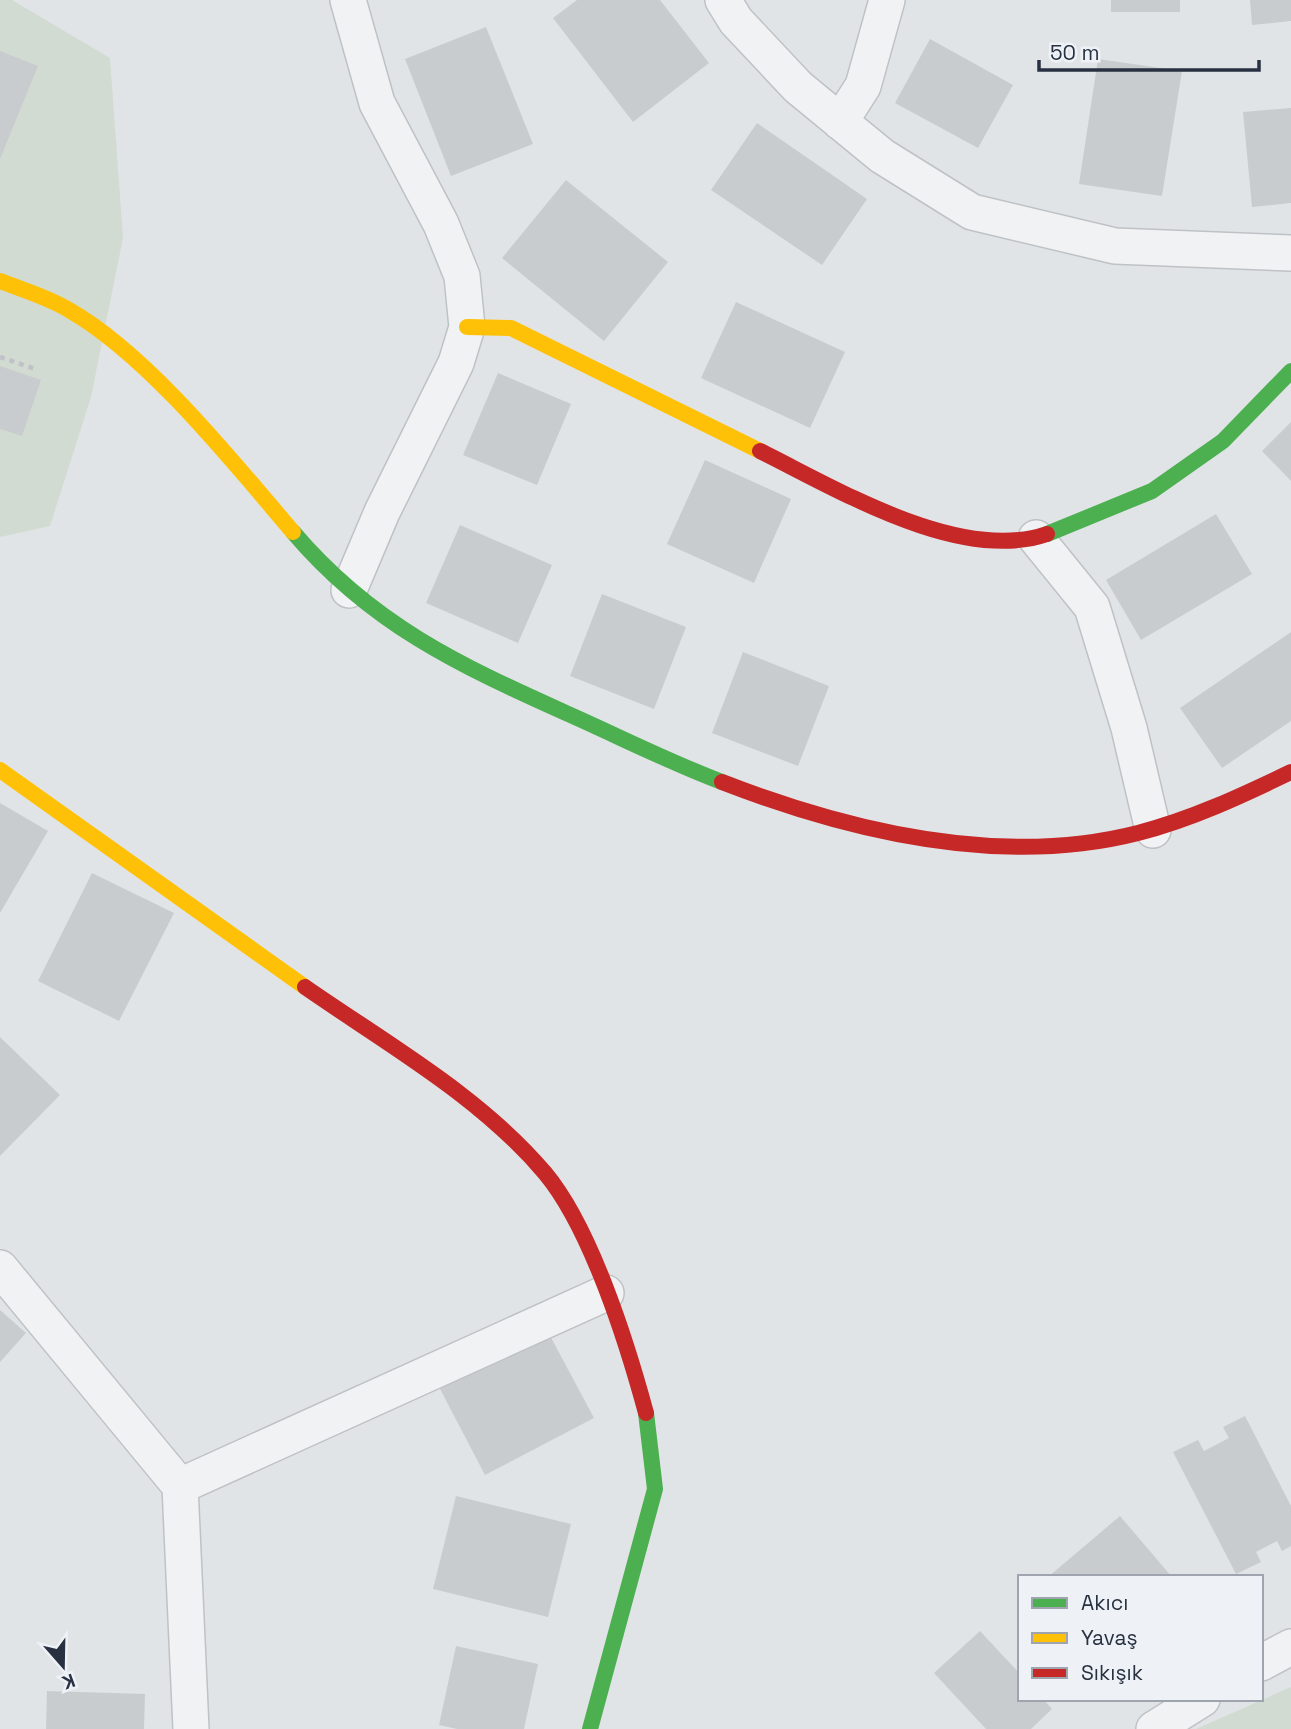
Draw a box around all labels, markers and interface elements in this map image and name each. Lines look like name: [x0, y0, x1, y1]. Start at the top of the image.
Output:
scale bar: [1039, 28, 1260, 72]
text: 50 m: [1050, 39, 1100, 66]
legend: [1018, 1575, 1263, 1701]
text: Akıcı: [1081, 1589, 1128, 1616]
text: Yavaş: [1081, 1624, 1138, 1651]
north arrow: [28, 1631, 98, 1701]
text: Sıkışık: [1081, 1659, 1143, 1686]
text: K: [59, 1668, 79, 1695]

